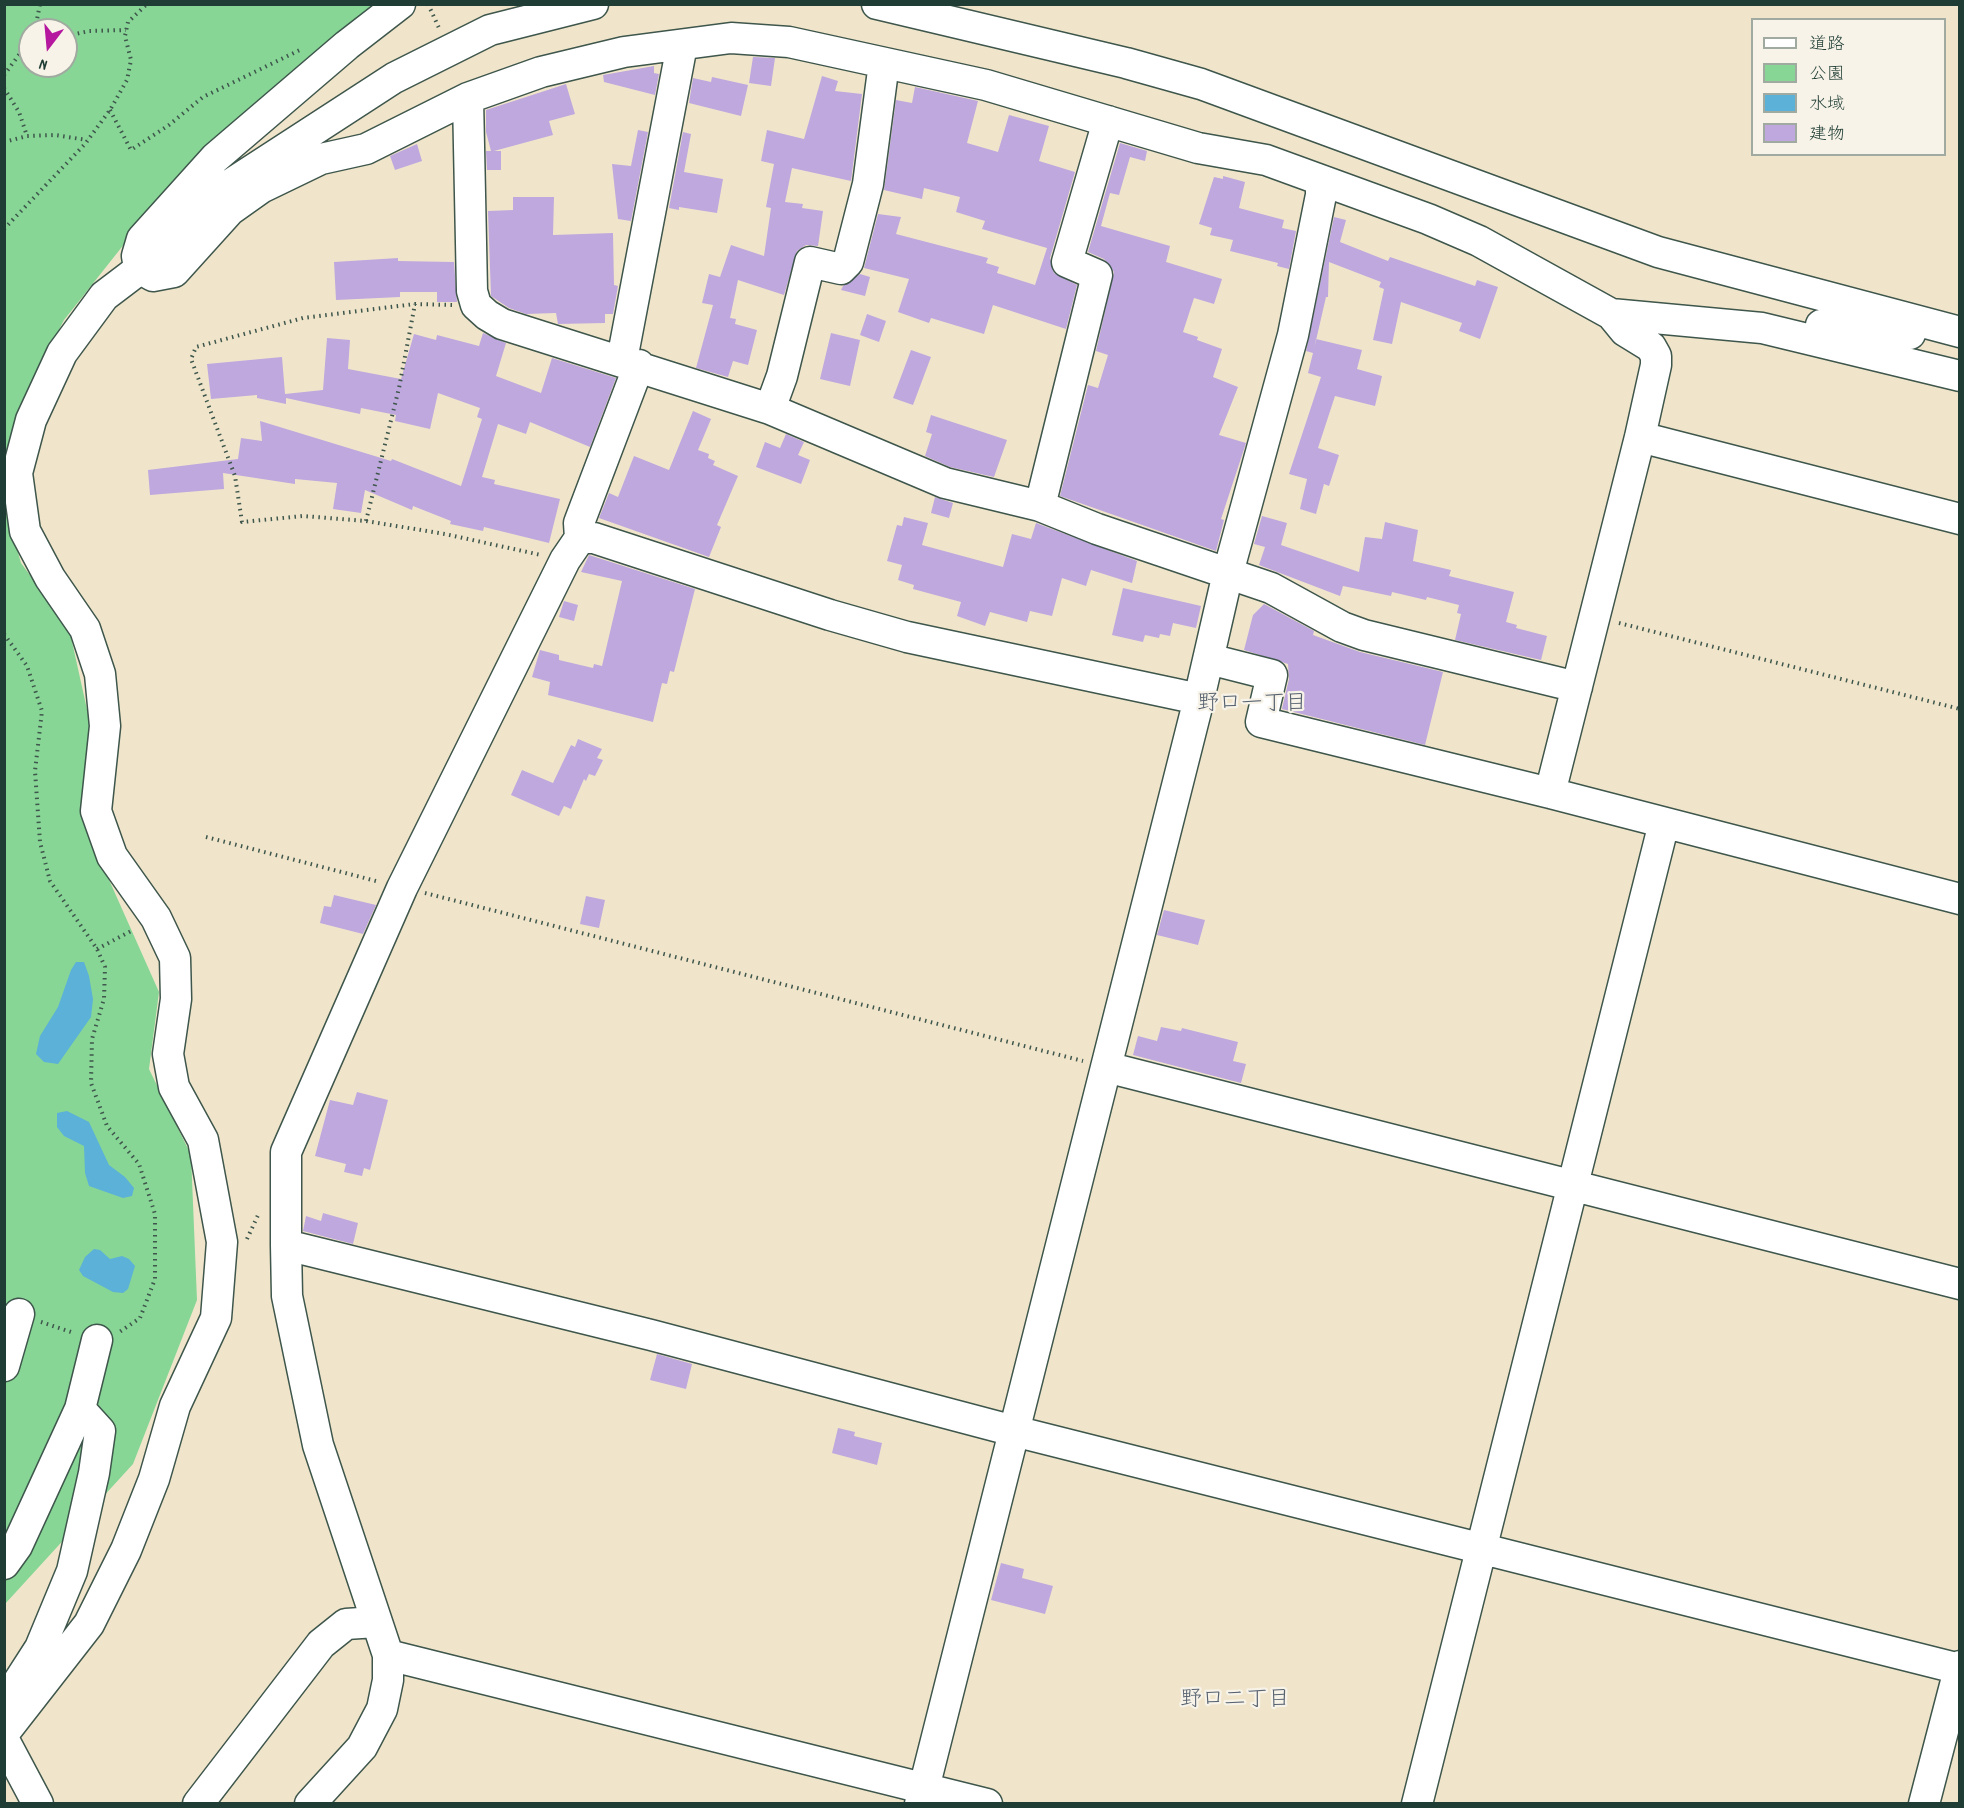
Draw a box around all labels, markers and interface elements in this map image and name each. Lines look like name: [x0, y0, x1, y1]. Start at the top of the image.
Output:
north arrow: [18, 18, 78, 78]
legend: [1751, 18, 1946, 156]
text: 道路: [1809, 33, 1845, 58]
text: N: [36, 52, 50, 76]
text: 公園: [1809, 63, 1845, 88]
text: 水域: [1809, 93, 1845, 118]
text: 建物: [1809, 123, 1845, 148]
district label: 野口一丁目: [1197, 693, 1307, 719]
district label: 野口二丁目: [1180, 1689, 1290, 1715]

